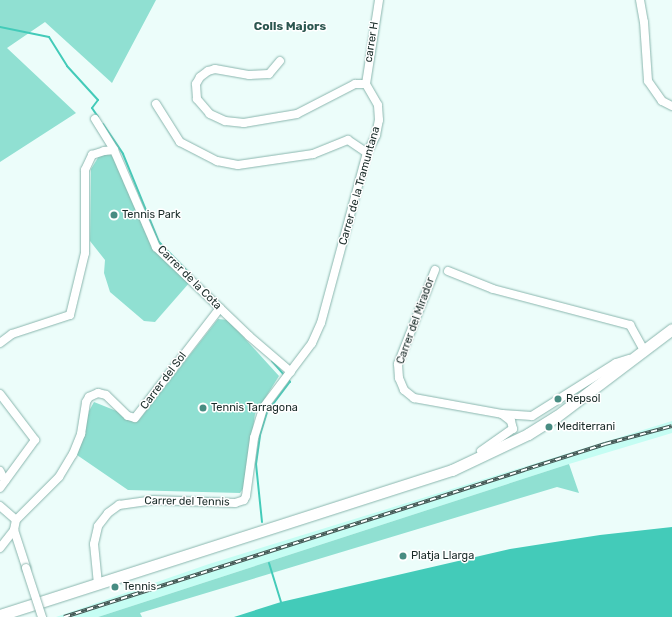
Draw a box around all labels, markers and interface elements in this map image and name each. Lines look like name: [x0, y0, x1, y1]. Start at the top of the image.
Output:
district label: Colls Majors: [254, 20, 326, 34]
street label: carrer H: [362, 21, 382, 63]
street label: Carrer de la Tramuntana: [337, 125, 383, 247]
place label: Tennis Park: [122, 208, 181, 222]
marker: Tennis Park: [109, 210, 119, 220]
street label: Carrer de la Cota: [154, 243, 224, 313]
street label: Carrer del Mirador: [394, 276, 438, 366]
street label: Carrer del Sol: [138, 350, 190, 412]
place label: Repsol: [566, 392, 600, 406]
marker: Repsol: [553, 394, 563, 404]
place label: Tennis Tarragona: [211, 401, 298, 415]
marker: Tennis Tarragona: [198, 403, 208, 413]
place label: Mediterrani: [557, 420, 615, 434]
marker: Mediterrani: [544, 422, 554, 432]
street label: Carrer del Tennis: [144, 495, 230, 509]
place label: Platja Llarga: [411, 549, 474, 563]
marker: Platja Llarga: [398, 551, 408, 561]
place label: Tennis: [123, 580, 156, 594]
marker: Tennis: [110, 582, 120, 592]

